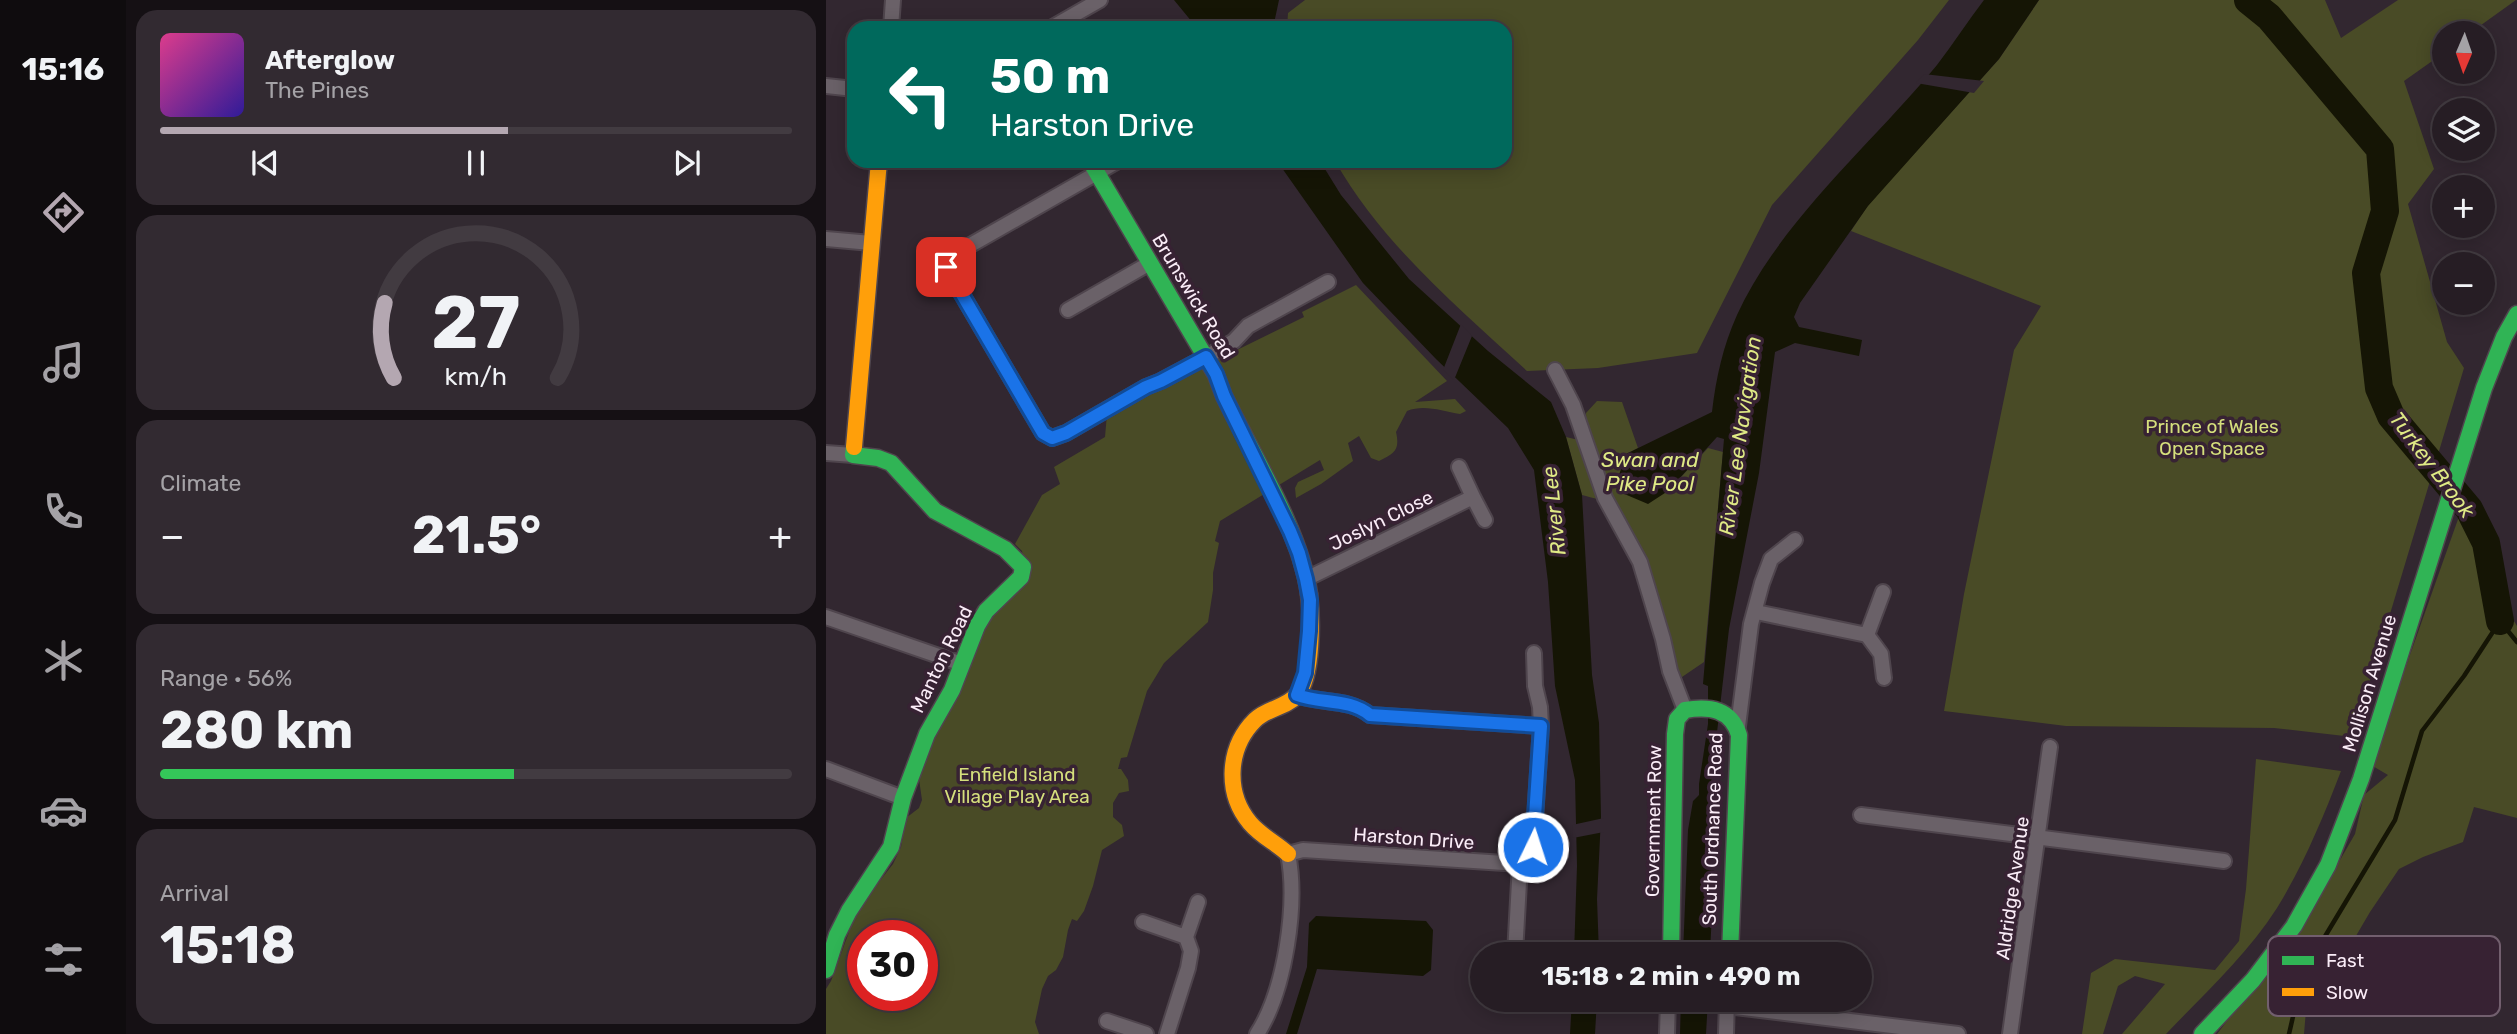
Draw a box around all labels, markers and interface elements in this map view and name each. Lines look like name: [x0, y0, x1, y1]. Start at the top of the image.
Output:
north arrow: [2432, 21, 2496, 84]
map controls: [2432, 21, 2495, 315]
text: Afterglow: [265, 45, 395, 76]
text: 50 m: [990, 47, 1110, 105]
icon: left: [875, 49, 966, 140]
text: 15:16: [22, 50, 104, 88]
text: The Pines: [265, 76, 369, 104]
button: layers: [2432, 98, 2495, 161]
text: Harston Drive: [990, 106, 1194, 144]
icon: previous: [246, 144, 284, 182]
icon: pause: [457, 144, 495, 182]
icon: next: [668, 144, 706, 182]
button: +: [2432, 175, 2495, 238]
icon: directions: [39, 188, 88, 237]
street label: Brunswick Road: [1147, 230, 1240, 363]
pin: [916, 237, 976, 297]
icon: arrive: [927, 248, 965, 286]
button: −: [2432, 252, 2495, 315]
text: 27: [431, 281, 521, 367]
water label: River Lee Navigation: [1713, 335, 1766, 537]
icon: music: [39, 338, 88, 387]
text: km/h: [445, 362, 507, 391]
water label: Turkey Brook: [2384, 407, 2481, 524]
park label: Prince of Wales Open Space: [2145, 415, 2279, 460]
water label: Swan and Pike Pool: [1601, 447, 1699, 496]
water label: River Lee: [1536, 465, 1571, 557]
text: Climate: [160, 469, 241, 497]
street label: Joslyn Close: [1326, 485, 1437, 555]
icon: phone: [39, 487, 88, 536]
text: 21.5°: [412, 504, 541, 566]
text: −: [160, 513, 185, 559]
text: +: [768, 513, 792, 559]
street label: Manton Road: [906, 602, 977, 717]
street label: Mollison Avenue: [2338, 612, 2401, 755]
icon: climate: [39, 636, 88, 685]
text: Range · 56%: [160, 664, 292, 692]
text: 280 km: [160, 699, 354, 761]
street label: South Ordnance Road: [1698, 732, 1727, 926]
street label: Government Row: [1641, 745, 1666, 897]
park label: Enfield Island Village Play Area: [944, 763, 1090, 808]
icon: car: [39, 786, 88, 835]
position arrow: [1496, 810, 1570, 884]
street label: Aldridge Avenue: [1991, 815, 2034, 961]
street label: Harston Drive: [1353, 823, 1475, 854]
text: Arrival: [160, 879, 229, 907]
text: 15:18: [160, 914, 296, 976]
speed limit sign: 30: [847, 920, 938, 1011]
icon: filters: [39, 935, 88, 984]
legend: [2268, 936, 2500, 1016]
text: Fast: [2326, 949, 2365, 972]
text: 15:18 · 2 min · 490 m: [1542, 961, 1800, 992]
text: Slow: [2326, 981, 2368, 1004]

